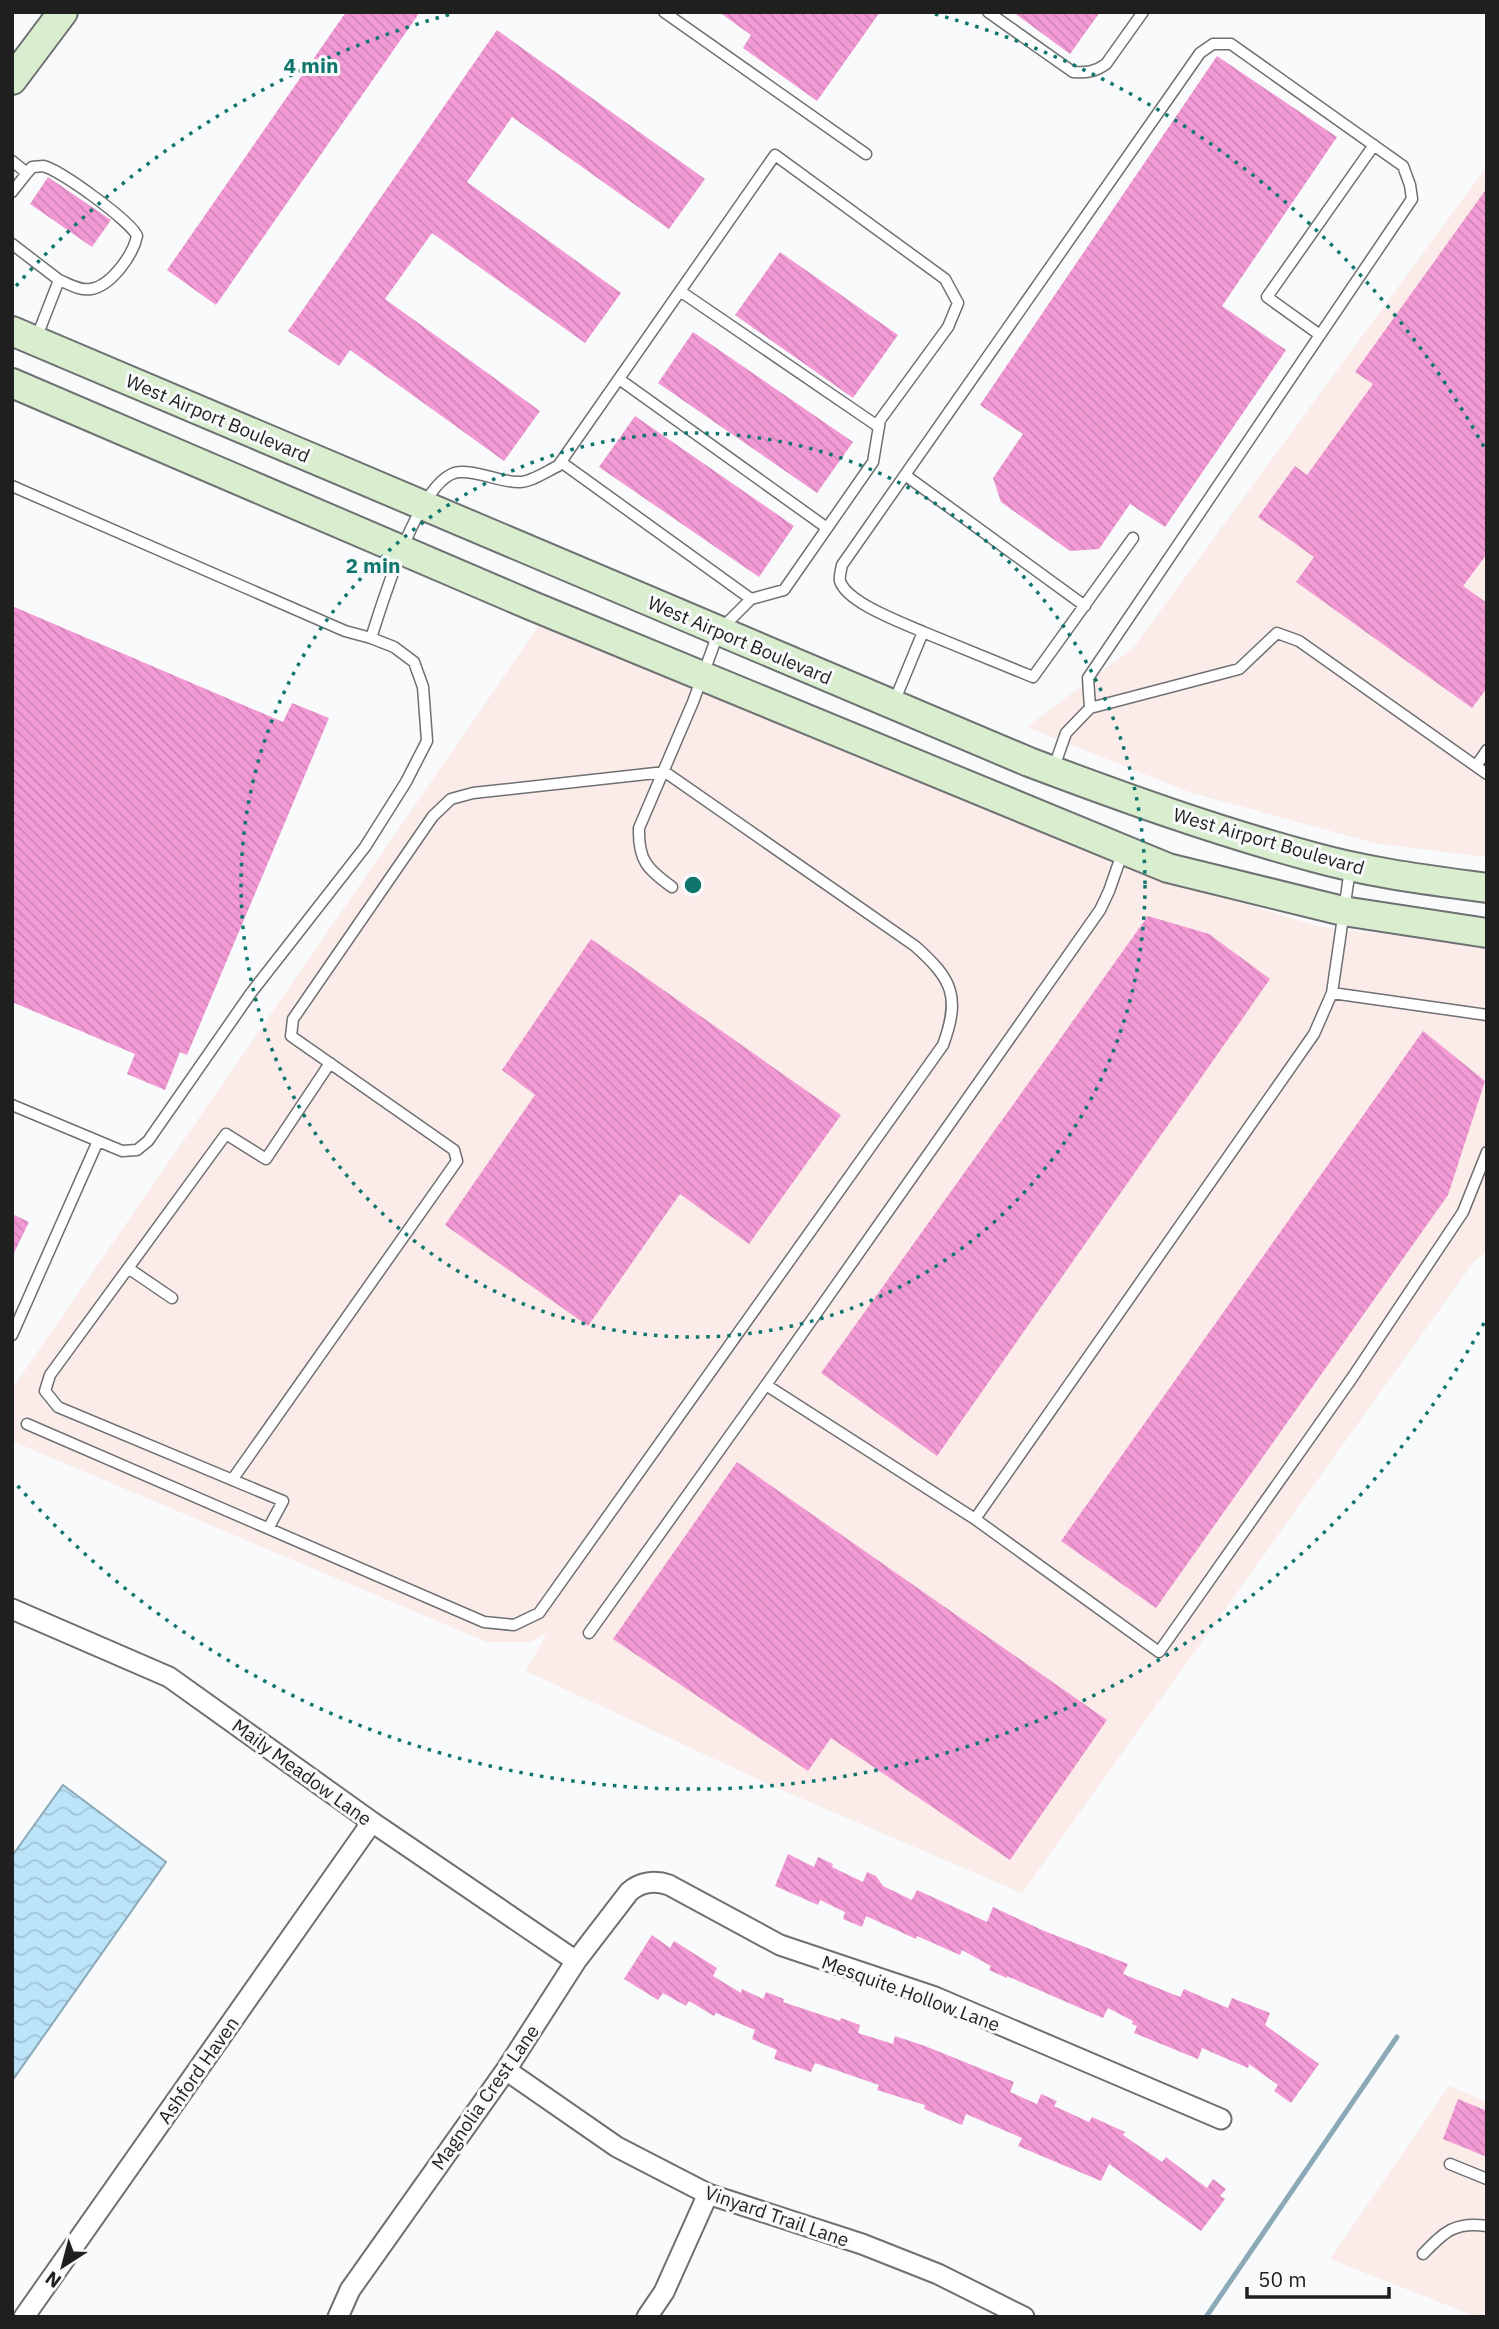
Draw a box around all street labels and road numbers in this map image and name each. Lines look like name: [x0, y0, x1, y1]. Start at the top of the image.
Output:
street label: West Airport Boulevard: [122, 368, 314, 468]
street label: West Airport Boulevard: [644, 590, 836, 690]
street label: West Airport Boulevard: [1171, 802, 1367, 880]
street label: Maily Meadow Lane: [227, 1713, 377, 1831]
street label: Mesquite Hollow Lane: [819, 1950, 1003, 2036]
street label: Ashford Haven: [152, 2012, 244, 2128]
street label: Magnolia Crest Lane: [426, 2020, 544, 2174]
street label: Vinyard Trail Lane: [702, 2180, 852, 2252]

